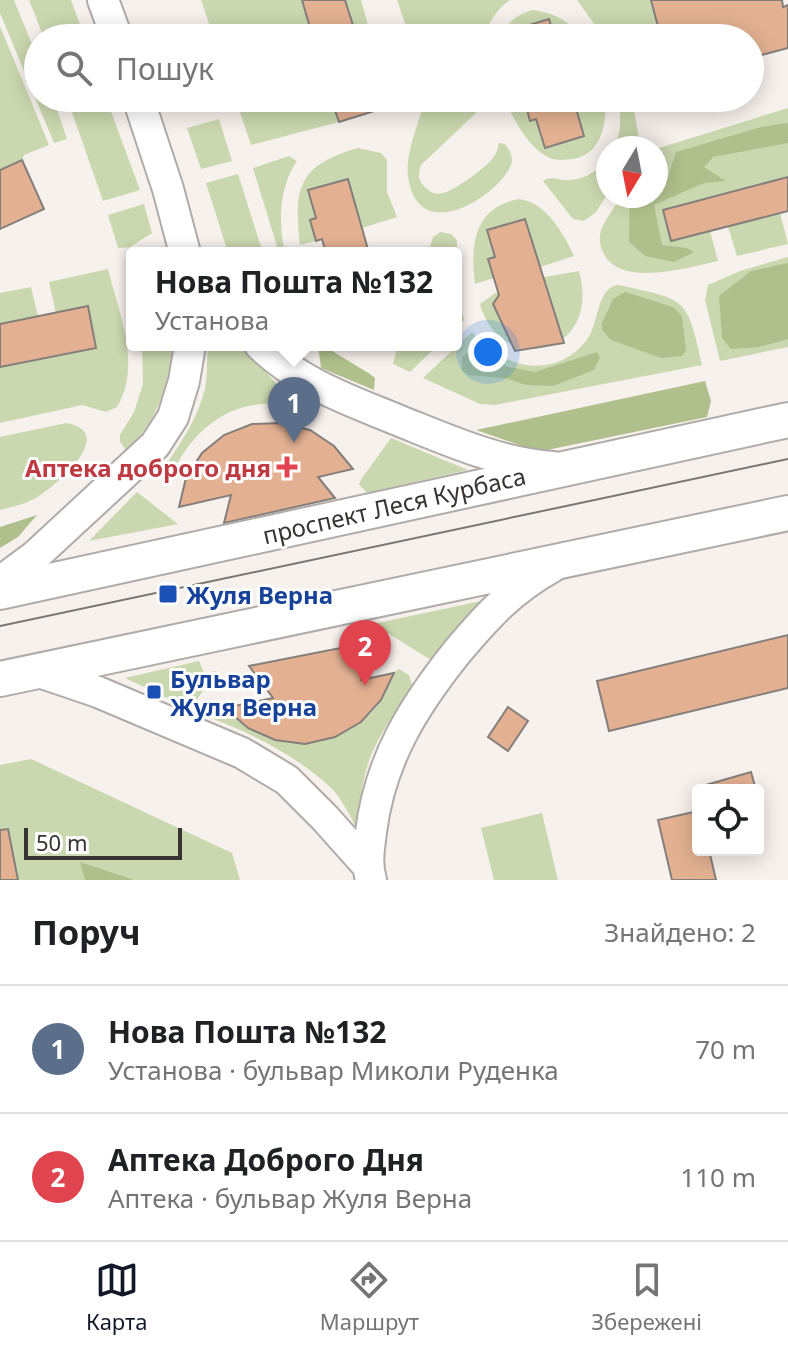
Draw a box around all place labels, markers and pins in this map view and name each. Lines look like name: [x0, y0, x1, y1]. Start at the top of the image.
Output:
pin: 1: [268, 377, 320, 443]
place label: Аптека доброго дня: [25, 451, 271, 484]
marker: Аптека доброго дня: [278, 458, 296, 476]
place label: Жуля Верна: [186, 578, 333, 611]
marker: Жуля Верна: [157, 583, 179, 605]
pin: 2: [339, 620, 391, 686]
place label: Бульвар Жуля Верна: [170, 662, 317, 723]
marker: Бульвар Жуля Верна: [145, 683, 163, 701]

